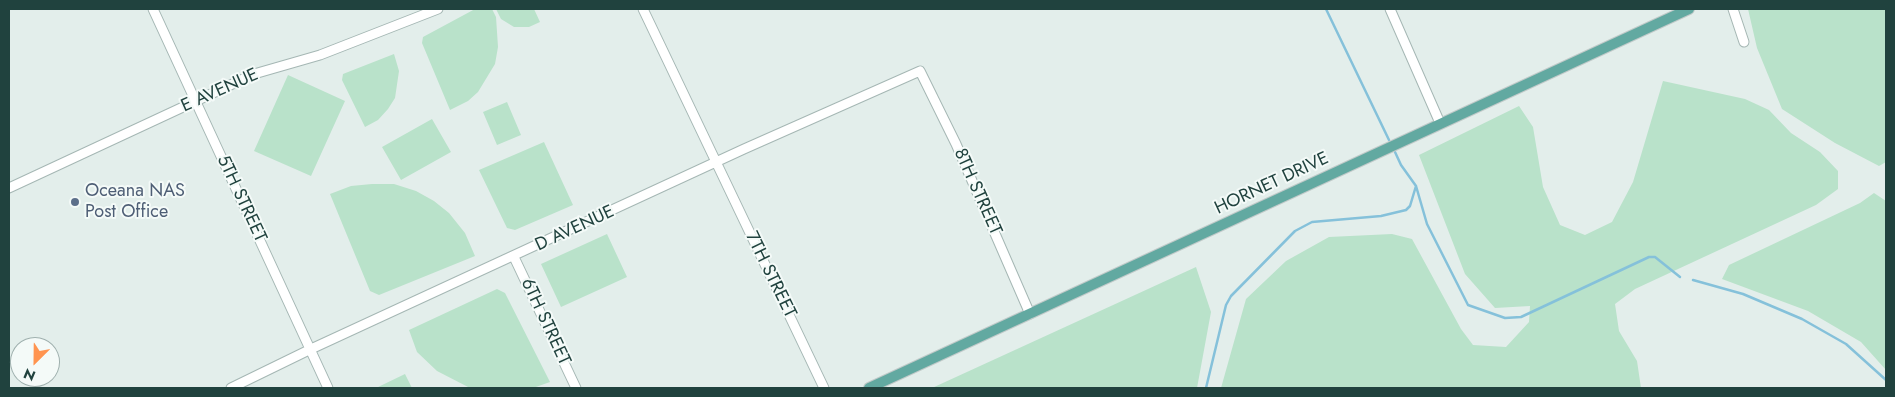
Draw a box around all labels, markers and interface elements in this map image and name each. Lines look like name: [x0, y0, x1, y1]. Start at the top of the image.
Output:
street label: E AVENUE: [178, 64, 262, 118]
street label: 8TH STREET: [948, 145, 1006, 239]
street label: HORNET DRIVE: [1212, 148, 1332, 220]
street label: 5TH STREET: [212, 152, 270, 246]
place label: Oceana NAS Post Office: [85, 181, 185, 223]
marker: Oceana NAS Post Office: [69, 196, 81, 208]
street label: D AVENUE: [532, 201, 618, 257]
street label: 7TH STREET: [740, 228, 800, 322]
street label: 6TH STREET: [515, 275, 575, 369]
north arrow: [10, 337, 60, 387]
text: N: [21, 364, 39, 386]

